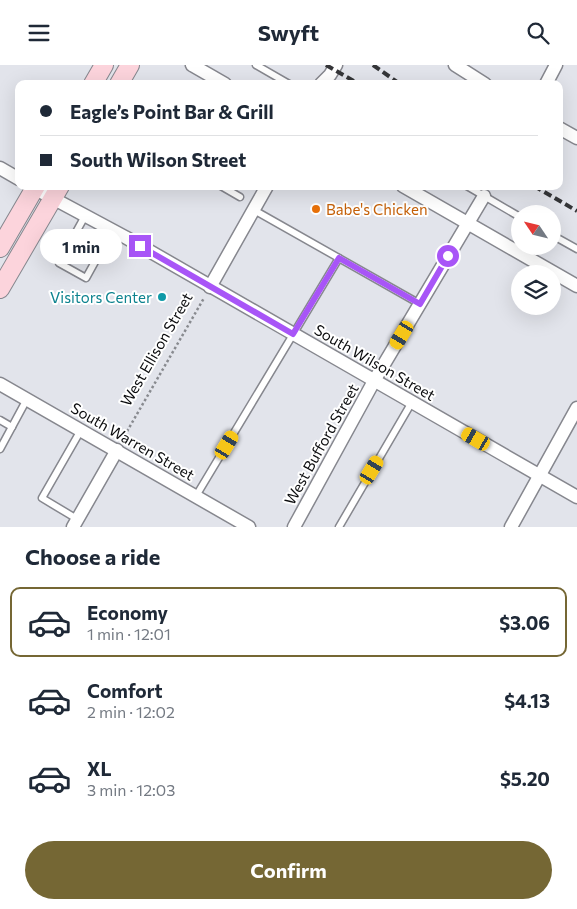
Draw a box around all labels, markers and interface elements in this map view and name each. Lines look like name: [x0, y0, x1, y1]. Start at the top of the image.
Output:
icon: menu: [25, 19, 53, 47]
text: Swyft: [258, 19, 319, 46]
icon: search: [524, 19, 552, 47]
text: Eagle’s Point Bar & Grill: [70, 100, 274, 123]
text: South Wilson Street: [70, 148, 246, 171]
place label: Babe's Chicken: [326, 200, 427, 218]
marker: Babe's Chicken: [310, 203, 322, 215]
north arrow: [511, 205, 561, 255]
map controls: [511, 205, 561, 315]
callout: 1 min: [40, 229, 122, 263]
route end: [129, 235, 151, 257]
text: 1 min: [62, 237, 100, 256]
route start: [437, 245, 459, 267]
button: layers: [511, 265, 561, 315]
place label: Visitors Center: [50, 288, 152, 306]
street label: West Ellison Street: [116, 289, 196, 409]
marker: Visitors Center: [156, 291, 168, 303]
car: [387, 318, 416, 352]
street label: South Wilson Street: [311, 320, 439, 404]
street label: West Bufford Street: [280, 380, 362, 508]
street label: South Warren Street: [68, 398, 198, 484]
car: [459, 425, 492, 453]
car: [212, 428, 241, 462]
car: [357, 453, 386, 487]
text: Choose a ride: [25, 543, 160, 570]
icon: car: [27, 600, 72, 645]
text: Economy: [87, 601, 168, 624]
text: $3.06: [499, 611, 550, 634]
text: 1 min · 12:01: [87, 624, 171, 643]
icon: car: [27, 678, 72, 723]
text: Comfort: [87, 679, 163, 702]
text: $4.13: [504, 689, 550, 712]
text: 2 min · 12:02: [87, 702, 175, 721]
icon: car: [27, 756, 72, 801]
text: XL: [87, 757, 112, 780]
text: $5.20: [500, 767, 550, 790]
text: 3 min · 12:03: [87, 780, 175, 799]
button: Confirm: [25, 841, 552, 899]

